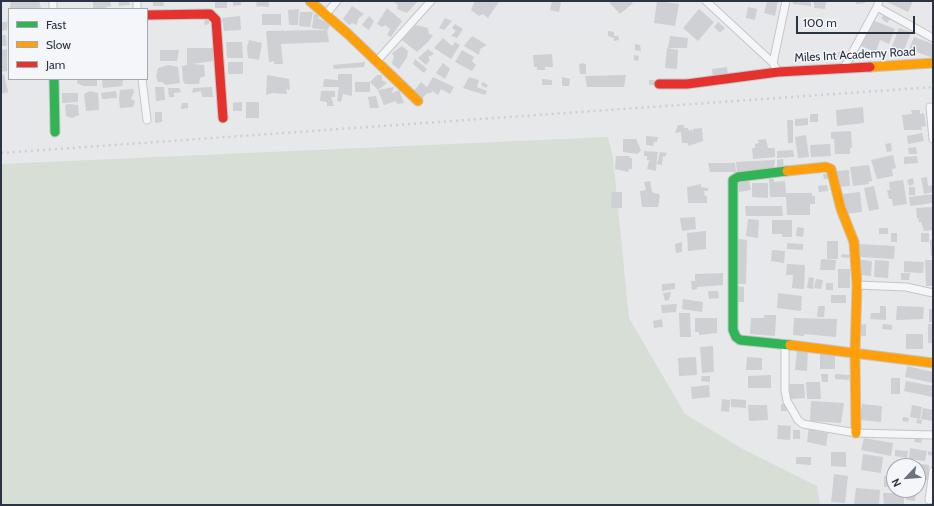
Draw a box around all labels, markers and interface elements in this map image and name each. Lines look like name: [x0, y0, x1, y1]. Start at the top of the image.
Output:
legend: [8, 8, 148, 80]
scale bar: [798, 8, 917, 34]
text: 100 m: [803, 15, 837, 30]
text: Fast: [46, 17, 66, 32]
text: Slow: [46, 37, 71, 52]
street label: Miles Int Academy Road: [794, 45, 916, 65]
text: Jam: [46, 57, 65, 72]
north arrow: [886, 458, 926, 498]
text: N: [888, 476, 904, 489]

